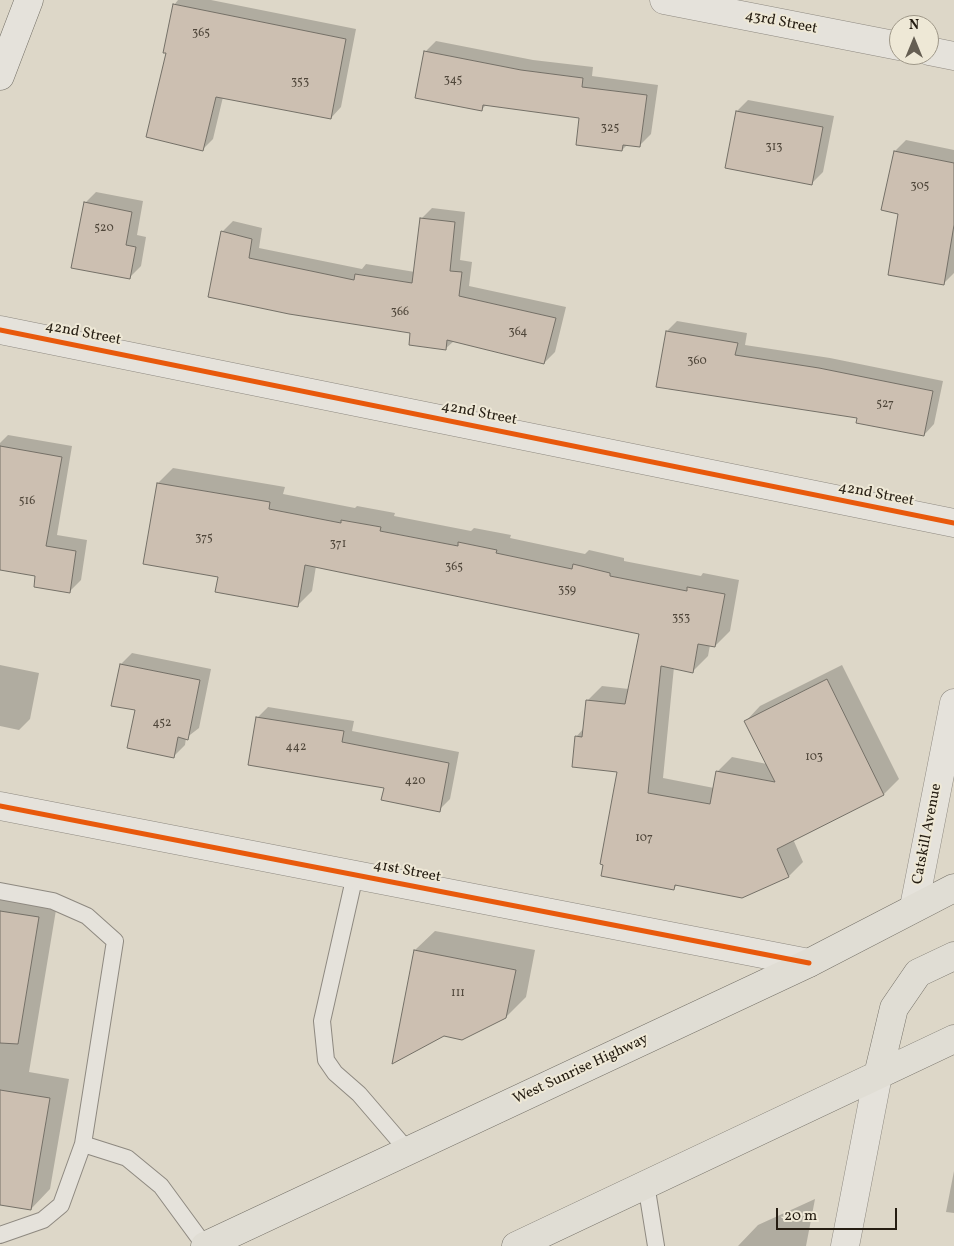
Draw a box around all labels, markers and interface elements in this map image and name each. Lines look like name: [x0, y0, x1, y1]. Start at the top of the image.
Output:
street label: 43rd Street: [743, 7, 819, 39]
north arrow: [889, 15, 939, 65]
text: N: [909, 16, 919, 35]
house number: 365: [192, 27, 210, 41]
house number: 345: [444, 74, 462, 88]
house number: 353: [291, 76, 309, 90]
house number: 325: [601, 122, 619, 136]
house number: 313: [766, 141, 782, 155]
house number: 305: [911, 180, 929, 194]
house number: 520: [94, 222, 114, 236]
house number: 366: [391, 306, 409, 320]
street label: 42nd Street: [44, 318, 122, 350]
house number: 364: [508, 326, 528, 340]
house number: 360: [687, 355, 707, 369]
street label: 42nd Street: [440, 398, 518, 430]
house number: 527: [876, 398, 894, 412]
street label: 42nd Street: [837, 479, 915, 511]
house number: 516: [19, 495, 35, 509]
house number: 375: [195, 532, 213, 546]
house number: 371: [330, 538, 346, 552]
house number: 365: [445, 561, 463, 575]
house number: 359: [558, 584, 576, 598]
house number: 353: [672, 612, 690, 626]
house number: 452: [152, 717, 172, 731]
house number: 442: [286, 741, 306, 755]
house number: 103: [805, 751, 823, 765]
house number: 420: [405, 775, 425, 789]
street label: Catskill Avenue: [909, 782, 947, 886]
house number: 107: [635, 832, 653, 846]
street label: 41st Street: [372, 857, 442, 887]
house number: 111: [451, 987, 465, 1001]
street label: West Sunrise Highway: [510, 1031, 652, 1109]
scale bar: [779, 1198, 900, 1230]
text: 20 m: [784, 1206, 817, 1227]

